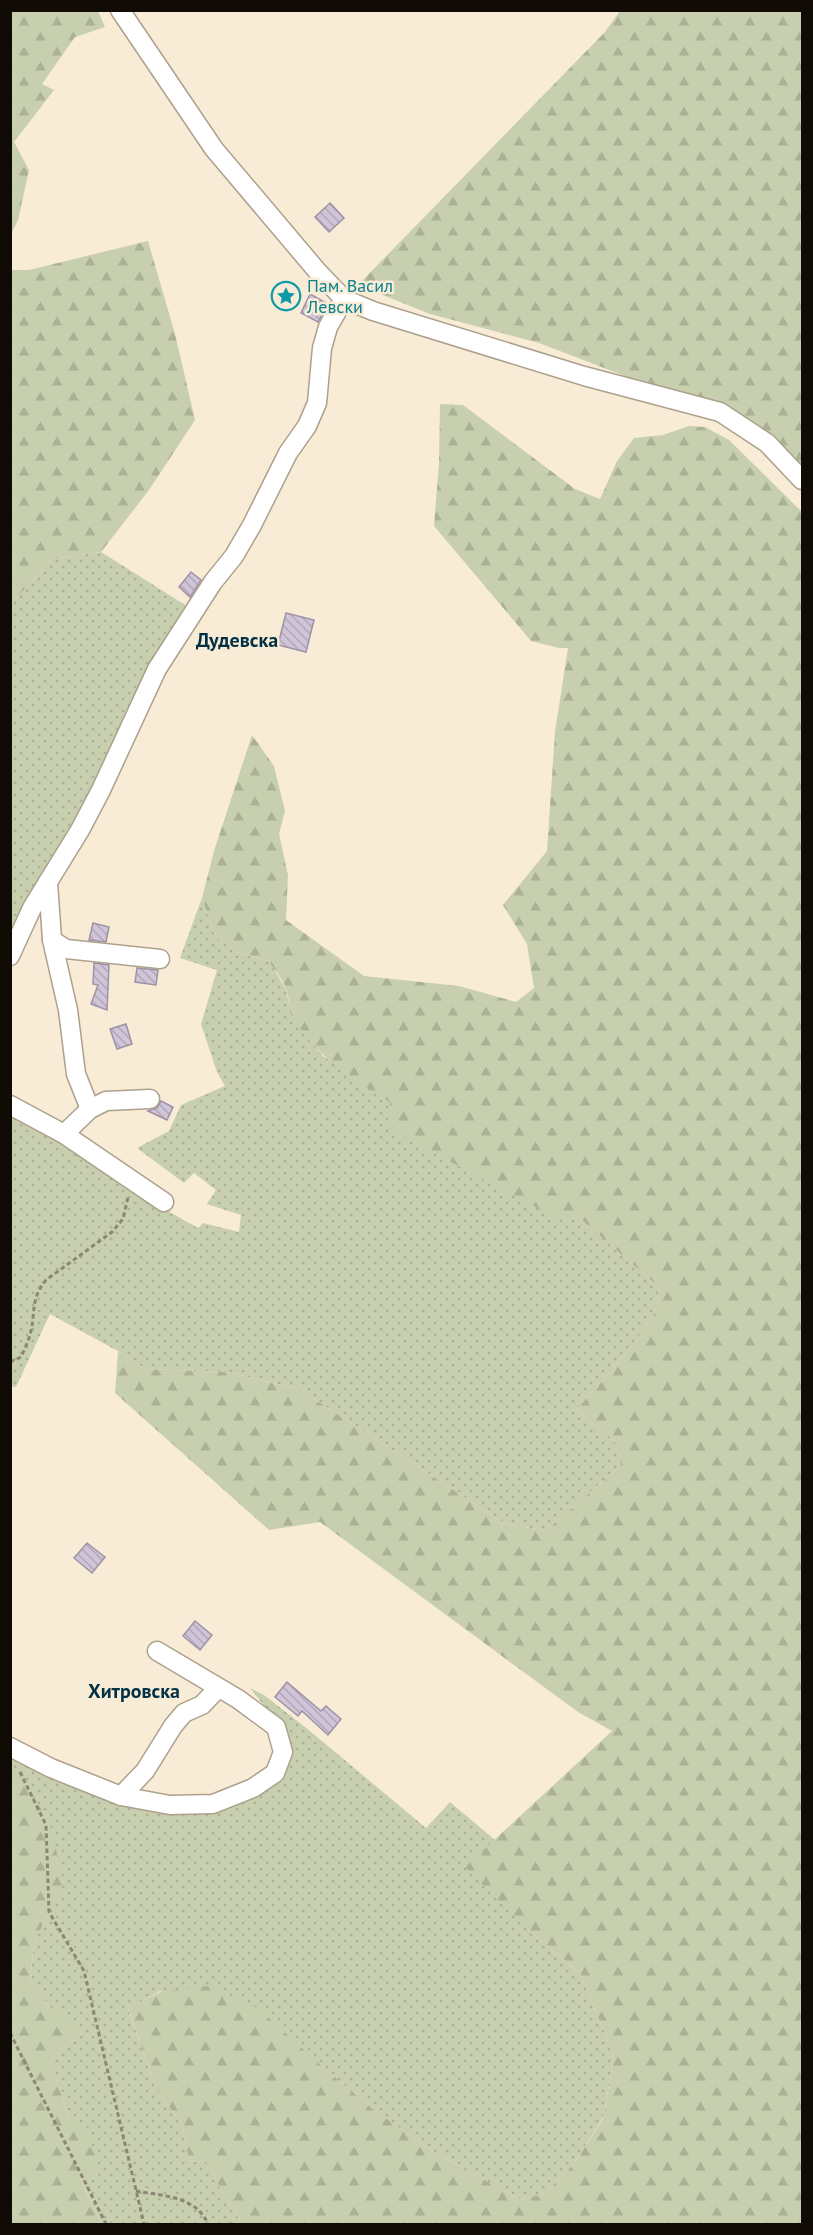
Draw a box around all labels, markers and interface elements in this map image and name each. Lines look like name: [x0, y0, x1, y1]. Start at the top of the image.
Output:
place label: Пам. Васил Левски: [306, 274, 393, 318]
place icon: Пам. Васил Левски: [270, 280, 302, 312]
district label: Дудевска: [196, 627, 278, 653]
district label: Хитровска: [88, 1678, 180, 1704]

